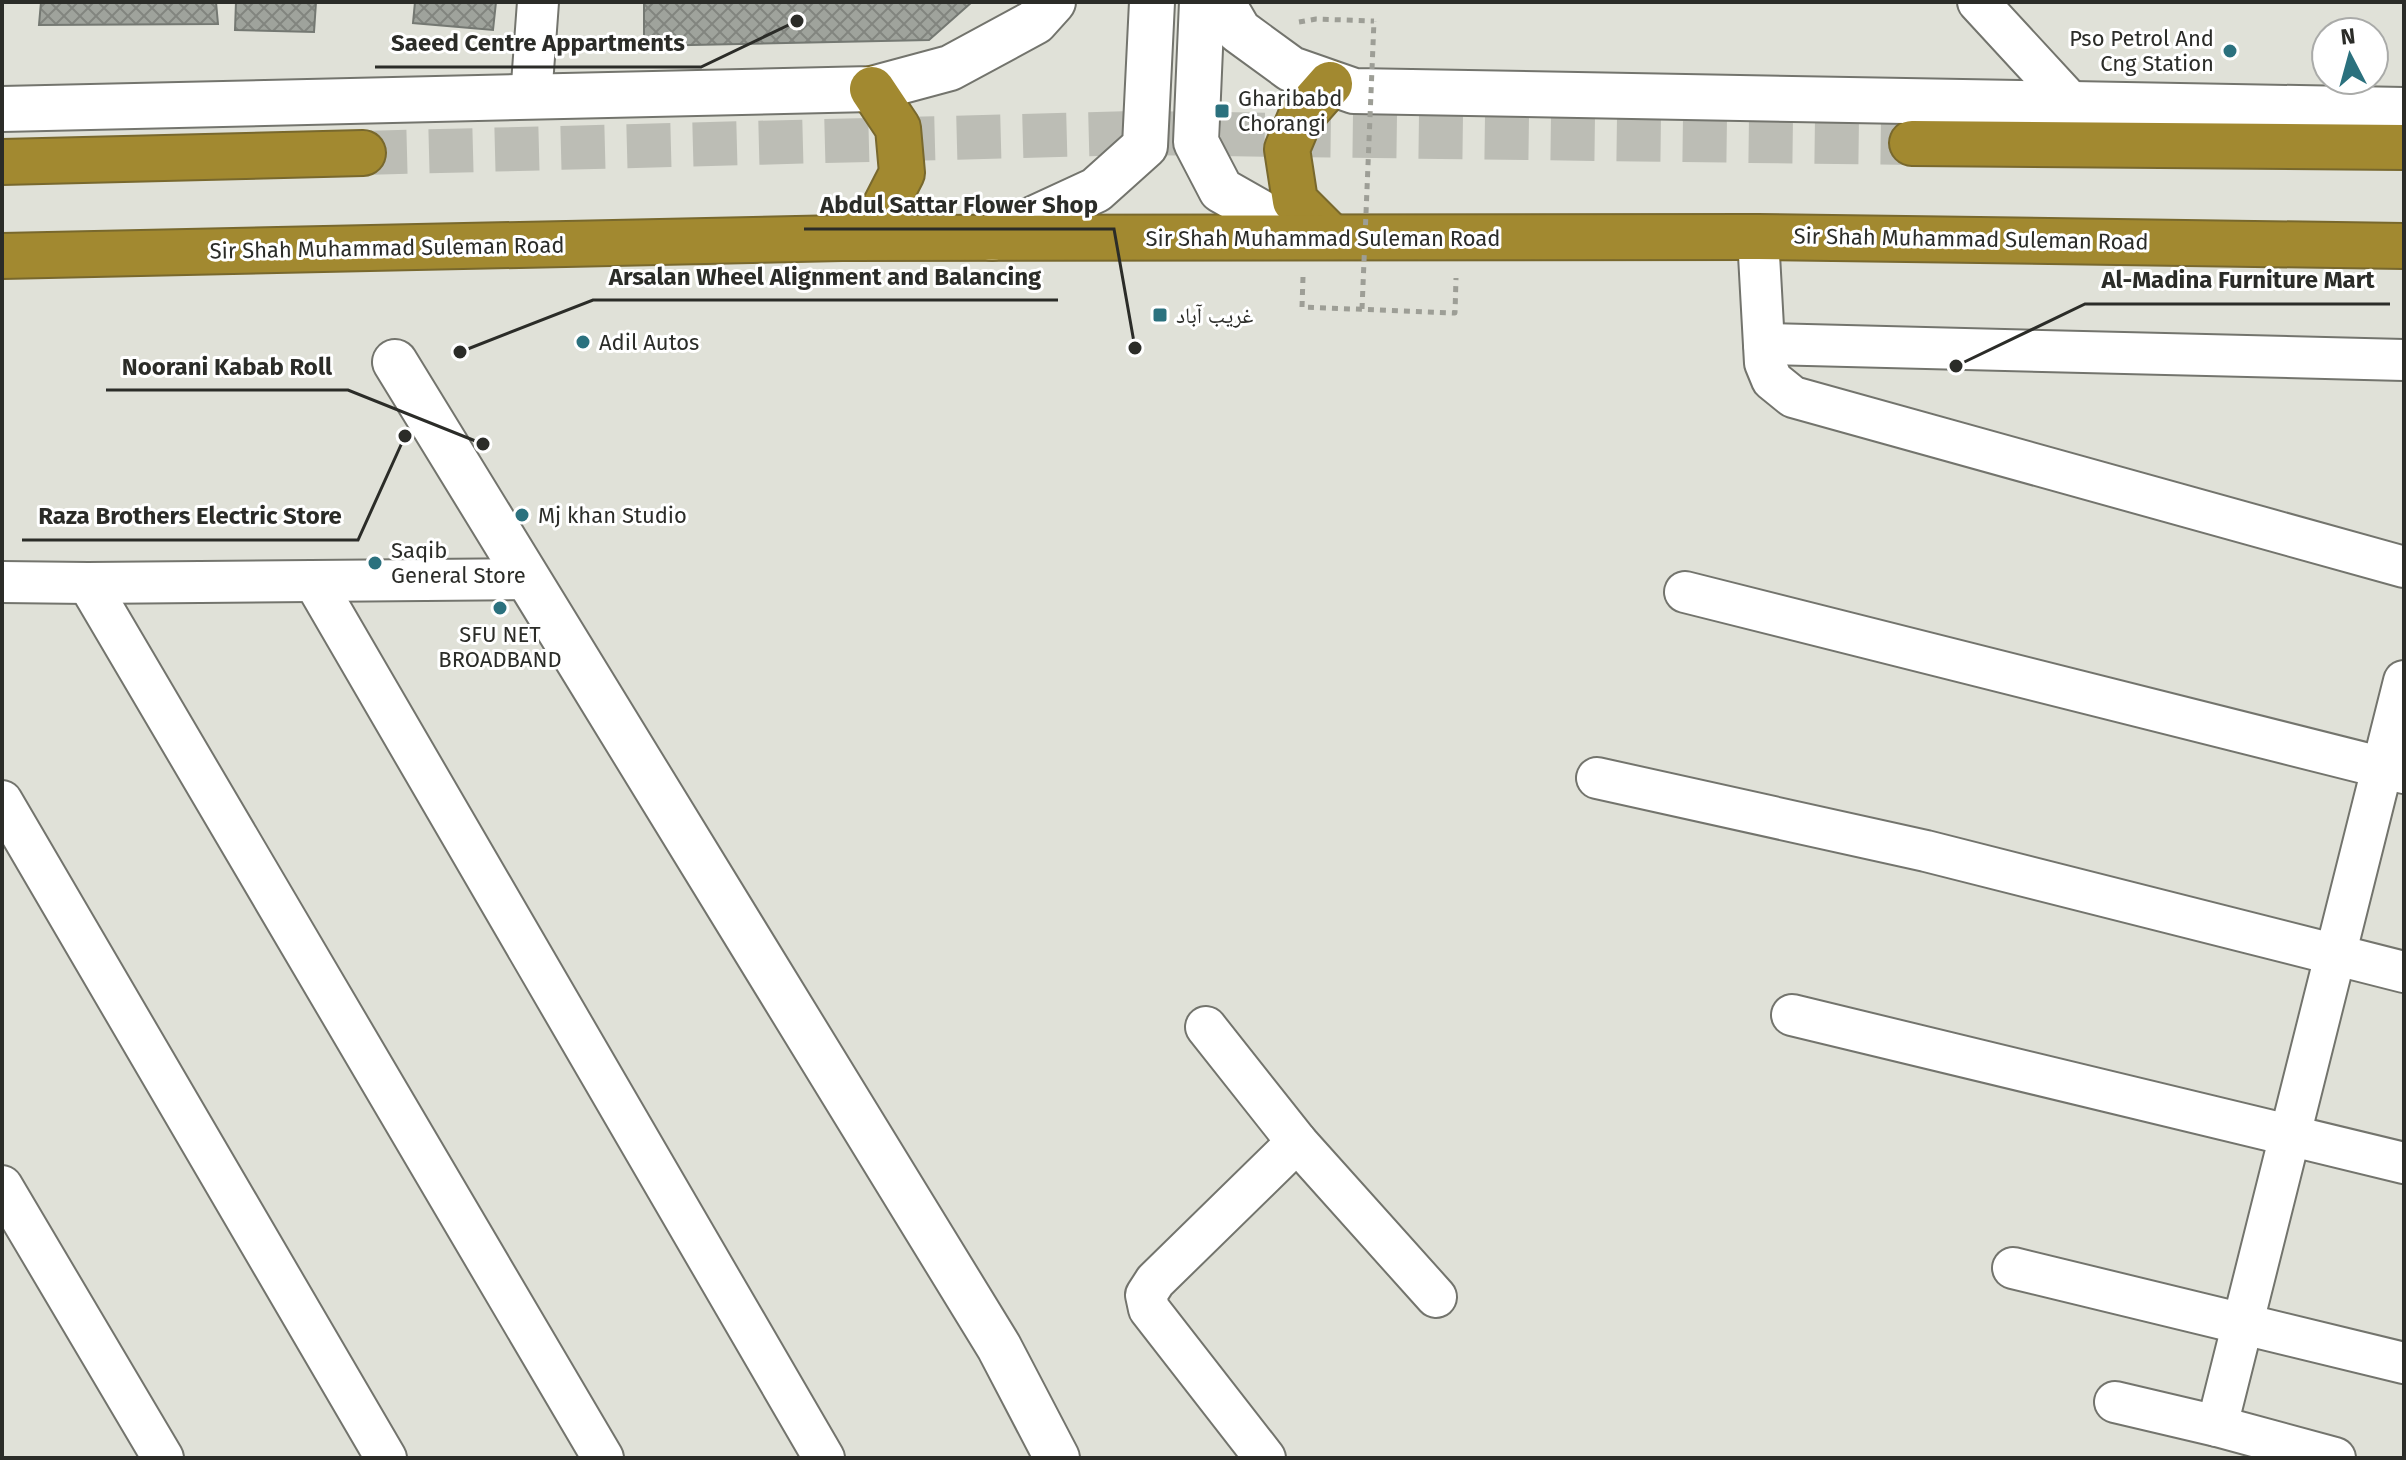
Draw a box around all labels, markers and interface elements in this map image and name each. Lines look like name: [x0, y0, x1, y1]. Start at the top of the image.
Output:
north arrow: [2310, 16, 2390, 96]
callout: Saeed Centre Appartments: [375, 19, 701, 67]
text: N: [2339, 22, 2357, 51]
place label: Pso Petrol And Cng Station: [2069, 25, 2214, 77]
text: Saeed Centre Appartments: [391, 29, 685, 57]
marker: Pso Petrol And Cng Station: [2221, 42, 2239, 60]
place label: Gharibabd Chorangi: [1238, 85, 1342, 137]
marker: Gharibabd Chorangi: [1213, 102, 1231, 120]
callout: Abdul Sattar Flower Shop: [804, 181, 1114, 229]
text: Abdul Sattar Flower Shop: [819, 191, 1098, 219]
street label: Sir Shah Muhammad Suleman Road: [1793, 222, 2149, 256]
street label: Sir Shah Muhammad Suleman Road: [1146, 225, 1500, 252]
street label: Sir Shah Muhammad Suleman Road: [209, 231, 565, 265]
callout: Arsalan Wheel Alignment and Balancing: [593, 252, 1058, 300]
callout: Al-Madina Furniture Mart: [2085, 256, 2390, 304]
text: Arsalan Wheel Alignment and Balancing: [608, 263, 1042, 291]
text: Al-Madina Furniture Mart: [2100, 266, 2375, 294]
place label: غریب آباد: [1176, 302, 1253, 329]
marker: غریب آباد: [1151, 306, 1169, 324]
place label: Adil Autos: [599, 329, 699, 356]
marker: Adil Autos: [574, 333, 592, 351]
callout: Noorani Kabab Roll: [106, 342, 348, 390]
text: Noorani Kabab Roll: [122, 353, 333, 381]
callout: Raza Brothers Electric Store: [22, 492, 358, 540]
text: Raza Brothers Electric Store: [38, 502, 342, 530]
place label: Mj khan Studio: [538, 502, 687, 529]
marker: Mj khan Studio: [513, 506, 531, 524]
place label: Saqib General Store: [391, 537, 526, 589]
marker: Saqib General Store: [366, 554, 384, 572]
marker: SFU NET BROADBAND: [491, 599, 509, 617]
place label: SFU NET BROADBAND: [438, 621, 562, 673]

